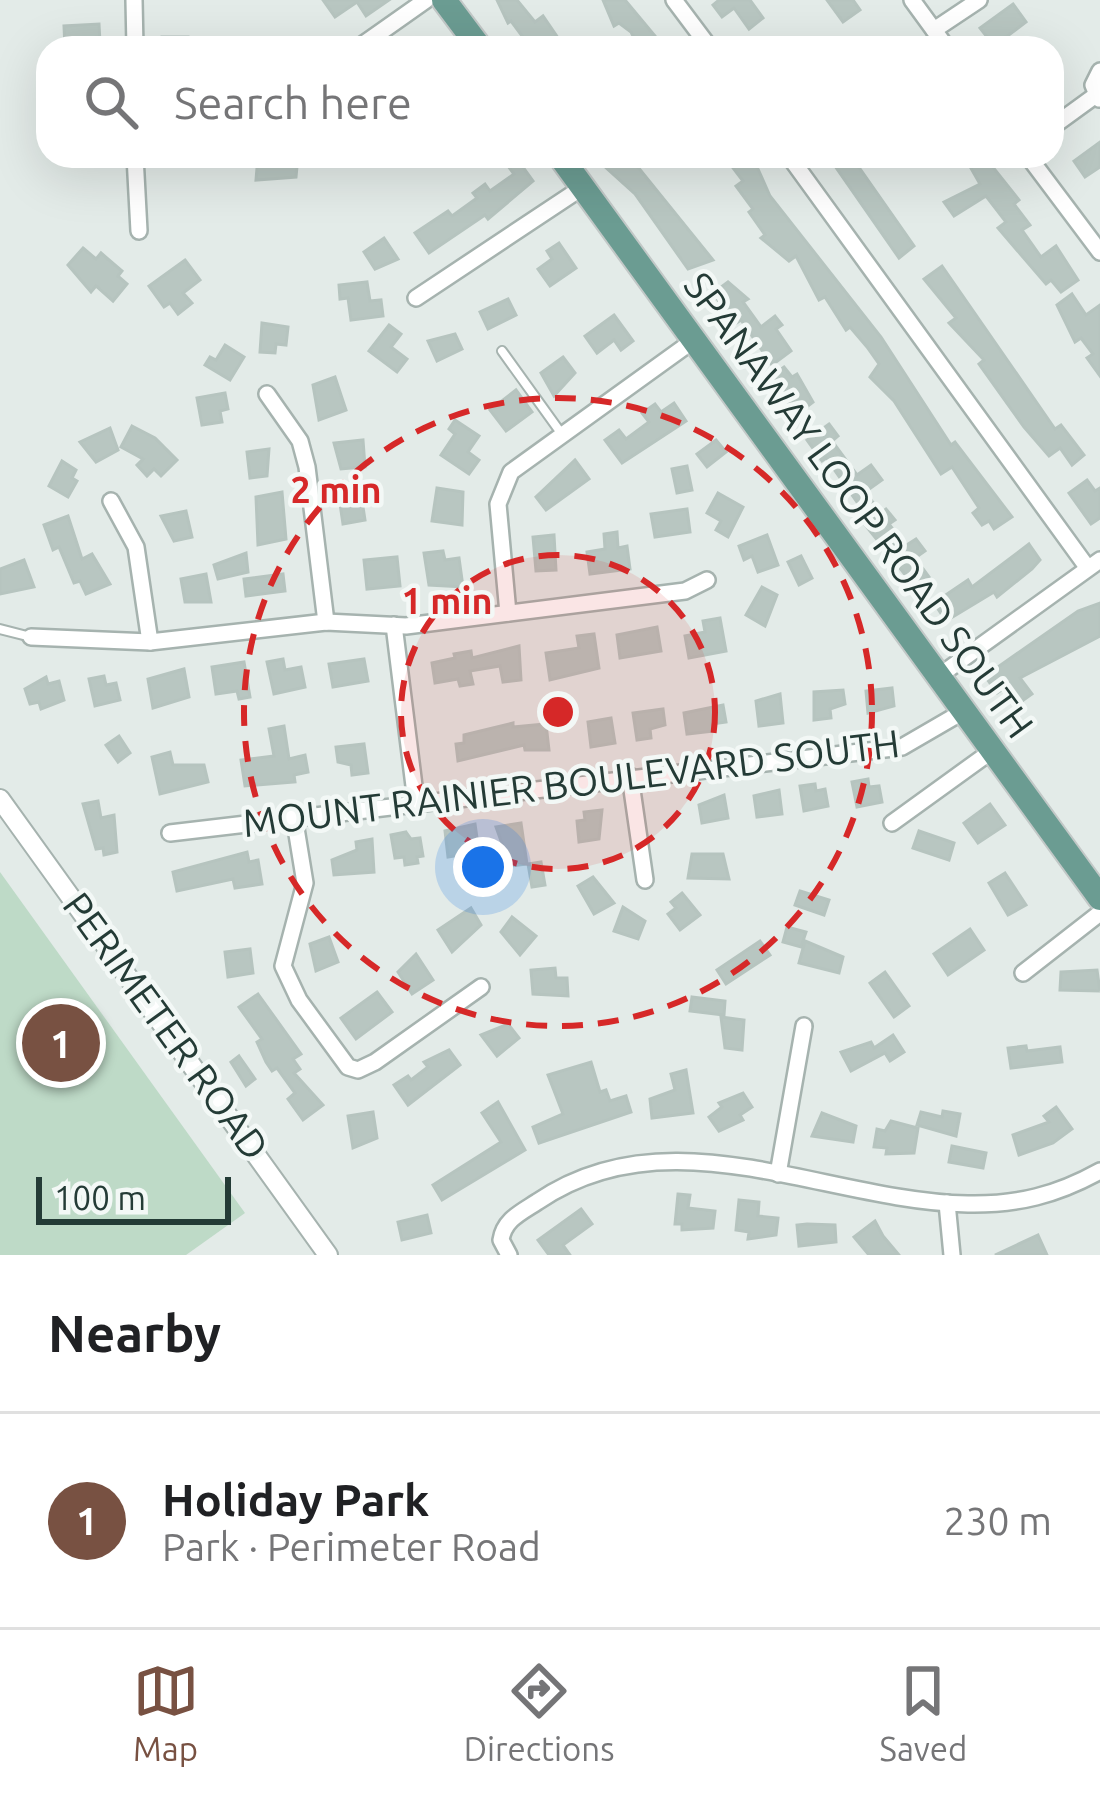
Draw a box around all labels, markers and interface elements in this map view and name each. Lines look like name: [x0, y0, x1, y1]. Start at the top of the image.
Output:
search box: [36, 36, 1064, 168]
icon: search: [78, 69, 144, 135]
text: Search here: [174, 77, 412, 128]
street label: SPANAWAY LOOP ROAD SOUTH: [676, 264, 1042, 745]
text: 2 min: [291, 469, 381, 510]
text: 1 min: [402, 580, 492, 621]
centre of rings: [537, 691, 579, 733]
street label: MOUNT RAINIER BOULEVARD SOUTH: [240, 721, 902, 844]
your location: [453, 837, 513, 897]
street label: PERIMETER ROAD: [55, 884, 278, 1167]
pin: 1: [22, 998, 100, 1088]
scale bar: [36, 1171, 231, 1224]
text: 100 m: [54, 1179, 146, 1216]
text: Nearby: [48, 1304, 221, 1362]
text: Holiday Park: [162, 1474, 429, 1525]
text: 1: [76, 1499, 98, 1542]
text: 230 m: [943, 1499, 1052, 1542]
text: Park · Perimeter Road: [162, 1525, 541, 1568]
tab: Map: [133, 1658, 199, 1767]
tab: Directions: [464, 1658, 614, 1767]
tab: Saved: [880, 1658, 967, 1767]

